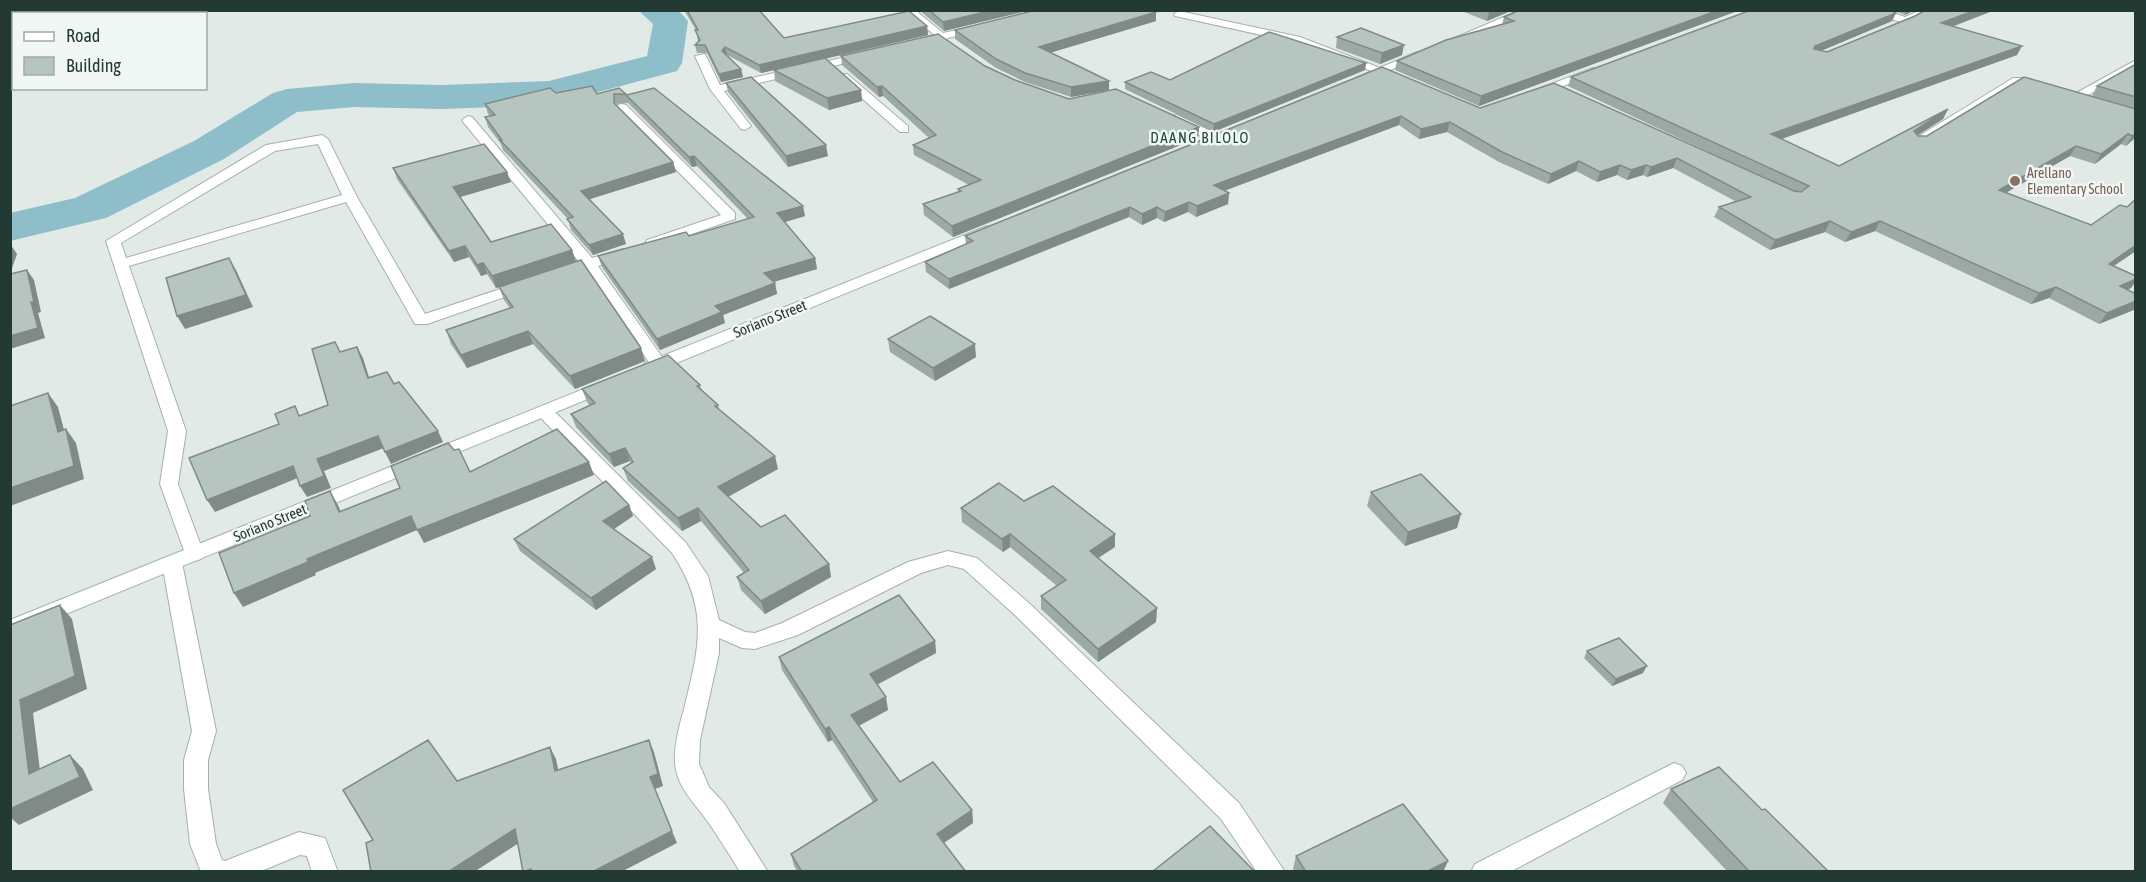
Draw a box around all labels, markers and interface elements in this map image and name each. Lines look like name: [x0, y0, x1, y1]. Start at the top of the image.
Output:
legend: [12, 12, 207, 90]
text: Road: [66, 25, 100, 46]
text: Building: [66, 55, 121, 76]
district label: DAANG BILOLO: [1150, 129, 1250, 146]
place label: Arellano Elementary School: [2027, 165, 2123, 197]
marker: Arellano Elementary School: [2008, 174, 2022, 188]
street label: Soriano Street: [731, 296, 809, 341]
street label: Soriano Street: [231, 500, 309, 545]

